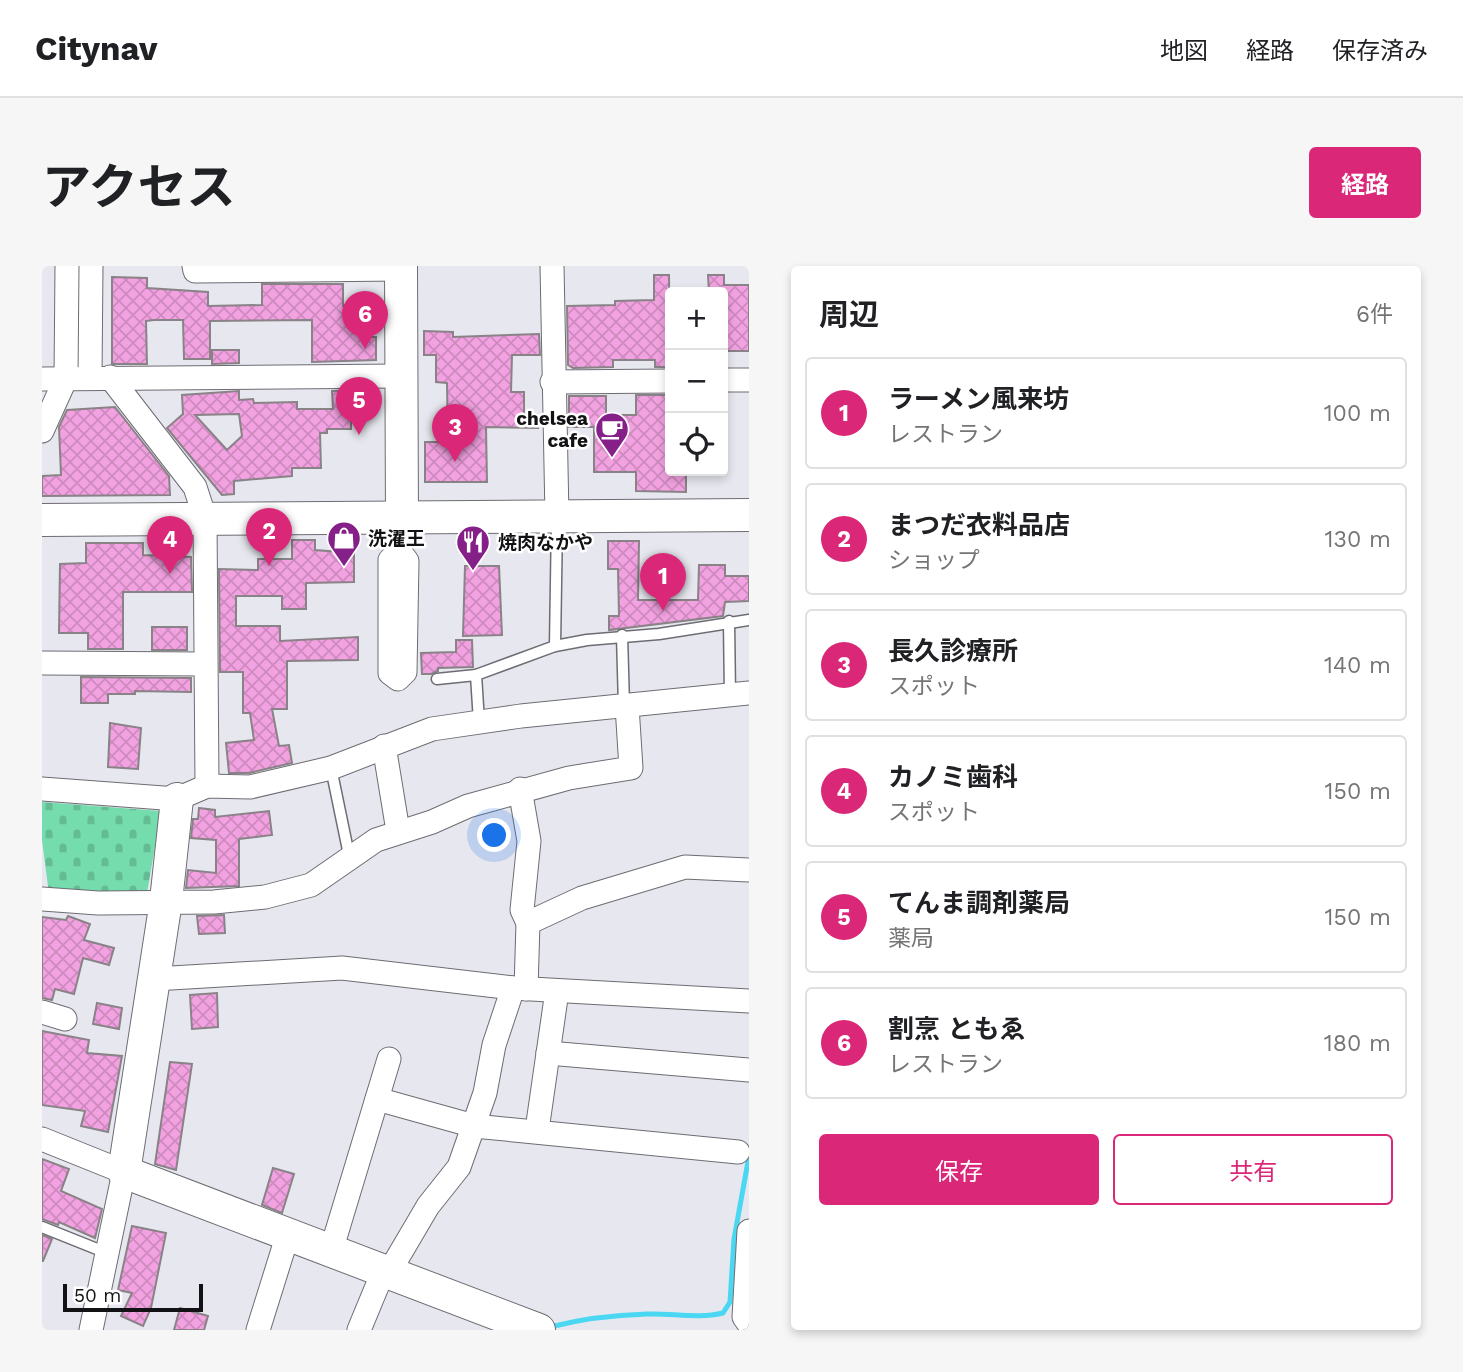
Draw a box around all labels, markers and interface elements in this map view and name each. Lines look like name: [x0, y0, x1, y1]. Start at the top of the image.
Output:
text: Citynav: [35, 29, 157, 68]
text: 地図: [1160, 37, 1208, 65]
text: 経路: [1246, 37, 1294, 65]
text: 保存済み: [1332, 37, 1428, 65]
button: 経路: [1309, 147, 1421, 218]
text: アクセス: [42, 158, 236, 216]
map controls: [665, 287, 728, 476]
button: +: [665, 287, 728, 350]
pin: 6: [342, 291, 388, 349]
text: 周辺: [819, 297, 879, 332]
text: 6件: [1356, 301, 1393, 328]
button: −: [665, 350, 728, 413]
pin: 5: [336, 377, 382, 435]
text: ラーメン風来坊: [888, 384, 1069, 414]
text: 1: [839, 400, 849, 427]
text: 100 m: [1324, 400, 1391, 427]
pin: 3: [432, 404, 478, 462]
place label: chelsea cafe: [516, 407, 588, 452]
cafe icon: chelsea cafe: [593, 410, 631, 459]
button: locate: [665, 413, 728, 476]
text: レストラン: [888, 421, 1003, 448]
pin: 2: [246, 508, 292, 566]
text: まつだ衣料品店: [888, 510, 1070, 540]
pin: 4: [147, 516, 193, 574]
shop icon: 洗濯王: [325, 519, 363, 568]
restaurant icon: 焼肉なかや: [454, 523, 492, 572]
text: 2: [837, 526, 851, 553]
text: 130 m: [1325, 526, 1391, 553]
place label: 洗濯王: [368, 527, 425, 550]
place label: 焼肉なかや: [498, 531, 593, 554]
text: ショップ: [888, 547, 980, 574]
pin: 1: [640, 553, 686, 611]
text: 長久診療所: [888, 636, 1018, 666]
text: 3: [837, 652, 851, 679]
text: 140 m: [1324, 652, 1391, 679]
text: スポット: [888, 673, 980, 700]
text: カノミ歯科: [888, 762, 1018, 792]
text: 4: [837, 778, 851, 805]
text: 150 m: [1325, 778, 1391, 805]
text: スポット: [888, 799, 980, 826]
your location: [477, 818, 511, 852]
text: てんま調剤薬局: [888, 888, 1070, 918]
text: 5: [837, 904, 851, 931]
text: 150 m: [1325, 904, 1391, 931]
text: 薬局: [888, 925, 934, 952]
text: 割烹 ともゑ: [888, 1014, 1025, 1044]
text: 6: [837, 1030, 851, 1057]
text: 180 m: [1324, 1030, 1391, 1057]
text: レストラン: [888, 1051, 1003, 1078]
button: 保存: [819, 1134, 1099, 1205]
button: 共有: [1113, 1134, 1393, 1205]
scale bar: [63, 1281, 203, 1313]
text: 50 m: [74, 1284, 121, 1307]

